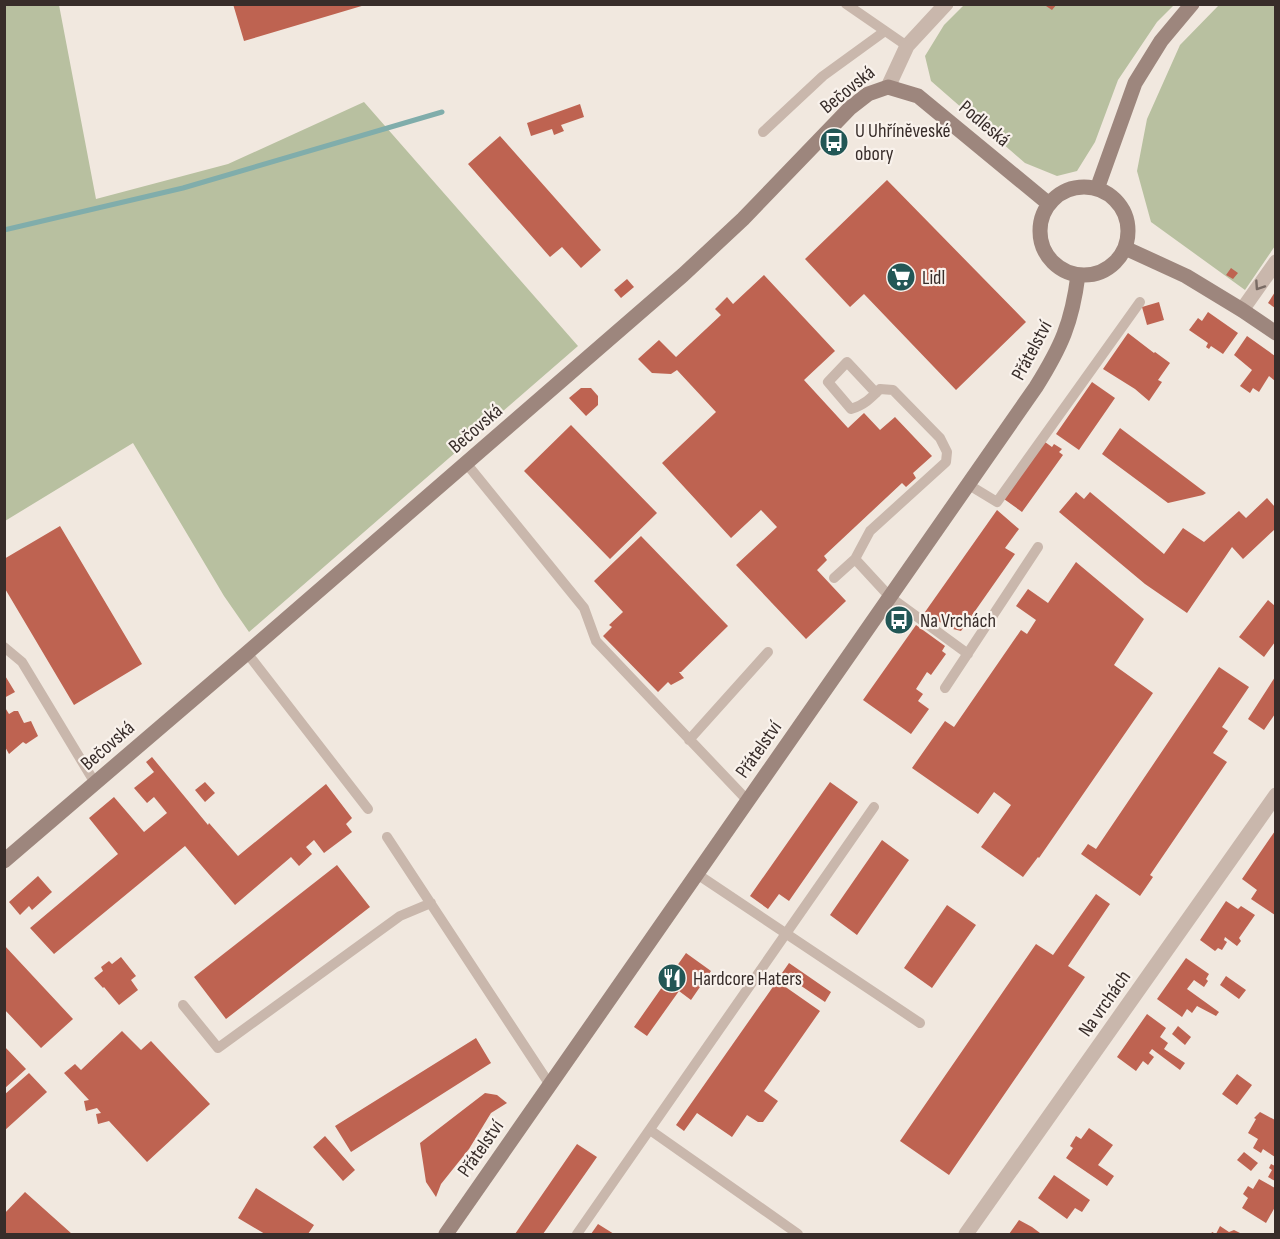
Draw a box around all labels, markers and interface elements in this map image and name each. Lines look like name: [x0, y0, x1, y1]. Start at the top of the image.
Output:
street label: Bečovská: [815, 61, 880, 119]
street label: Podleská: [954, 95, 1015, 152]
place label: U Uhříněveské obory: [855, 119, 951, 166]
bus stop icon: U Uhříněveské obory: [818, 126, 850, 158]
supermarket icon: Lidl: [885, 261, 917, 293]
place label: Lidl: [922, 266, 945, 290]
one-way arrow: [1255, 279, 1266, 290]
street label: Přátelství: [1006, 316, 1058, 384]
street label: Bečovská: [444, 399, 507, 459]
bus stop icon: Na Vrchách: [883, 604, 915, 636]
place label: Na Vrchách: [920, 609, 996, 633]
street label: Bečovská: [76, 716, 139, 776]
street label: Přátelství: [731, 716, 787, 783]
restaurant icon: Hardcore Haters: [656, 962, 688, 994]
street label: Na vrchách: [1073, 966, 1136, 1041]
place label: Hardcore Haters: [693, 967, 802, 991]
street label: Přátelství: [453, 1115, 509, 1182]

